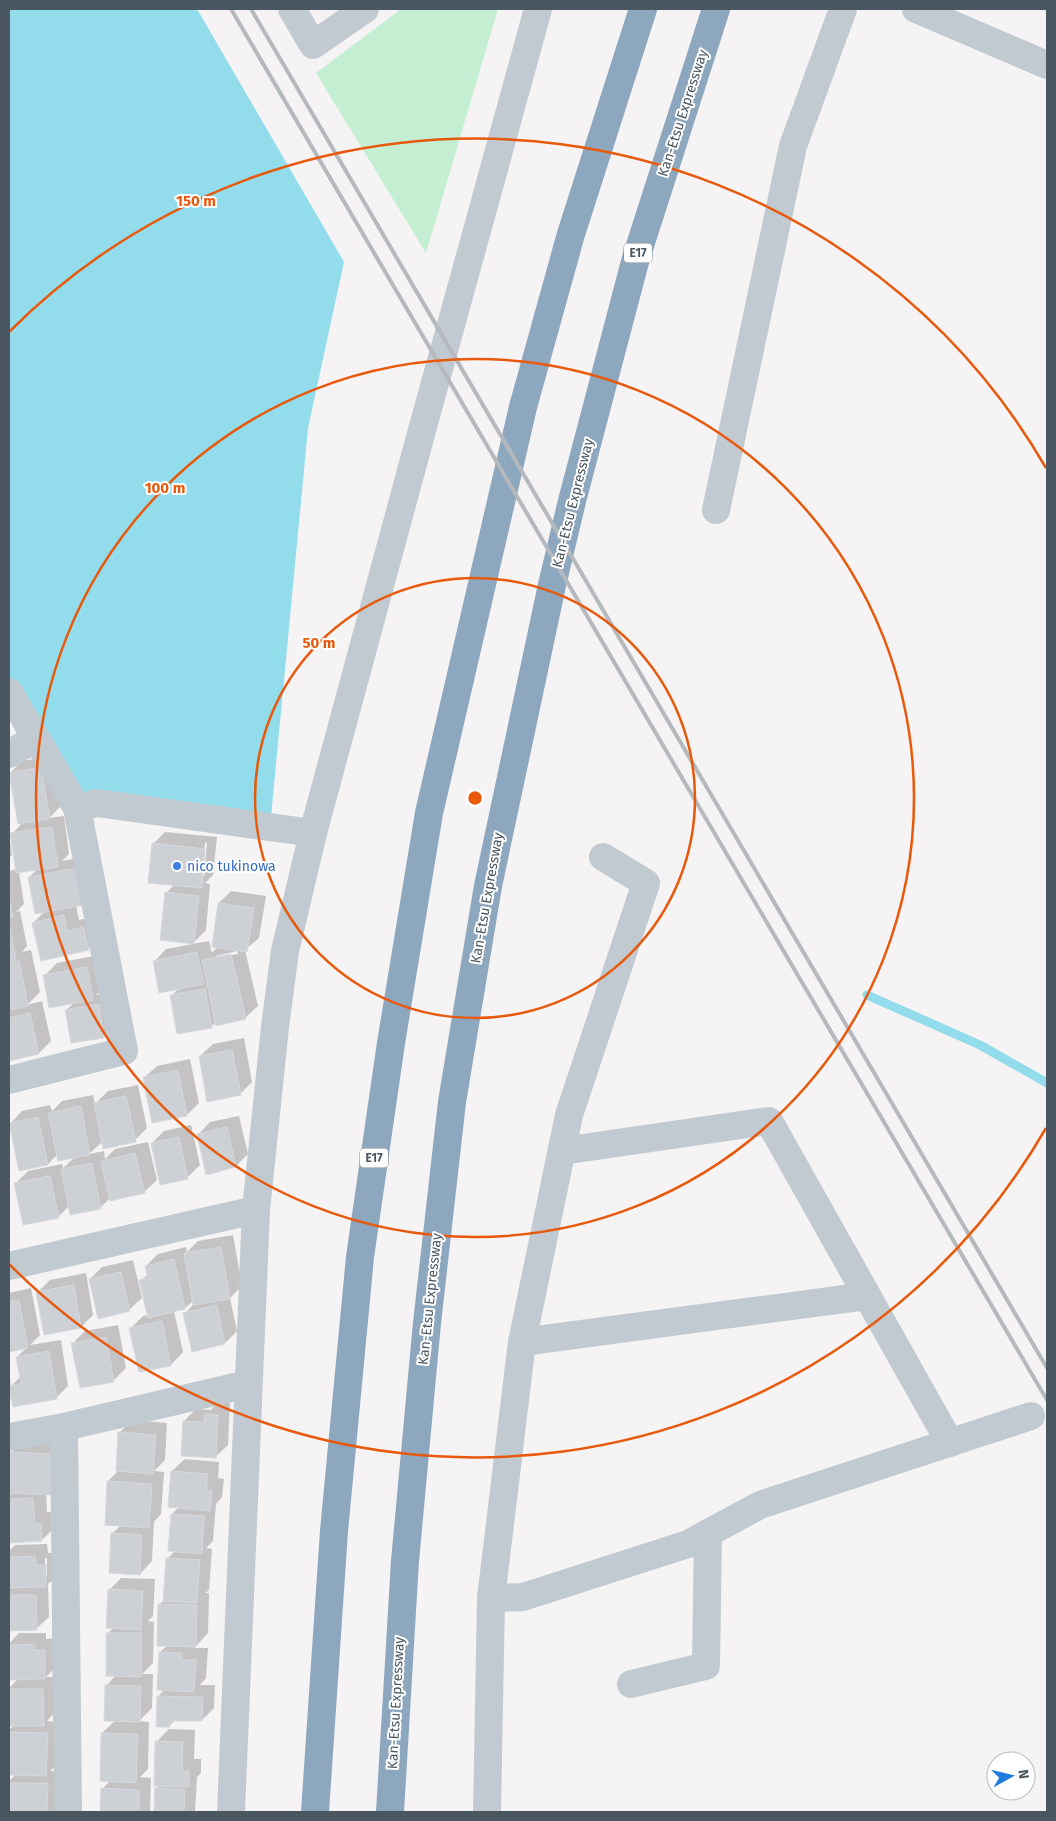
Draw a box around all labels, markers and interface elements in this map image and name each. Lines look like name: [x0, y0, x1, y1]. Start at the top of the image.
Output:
street label: Kan-Etsu Expressway: [654, 47, 712, 179]
text: 150 m: [176, 192, 216, 210]
road number: E17: [624, 244, 652, 262]
street label: Kan-Etsu Expressway: [549, 437, 597, 569]
text: 100 m: [145, 479, 185, 497]
text: 50 m: [302, 634, 336, 652]
centre of rings: [466, 789, 484, 807]
street label: Kan-Etsu Expressway: [467, 831, 507, 965]
place label: nico tukinowa: [187, 858, 276, 875]
marker: nico tukinowa: [171, 860, 183, 872]
road number: E17: [360, 1148, 388, 1168]
street label: Kan-Etsu Expressway: [415, 1232, 445, 1366]
street label: Kan-Etsu Expressway: [384, 1636, 408, 1770]
north arrow: [986, 1751, 1036, 1801]
text: N: [1014, 1768, 1032, 1780]

